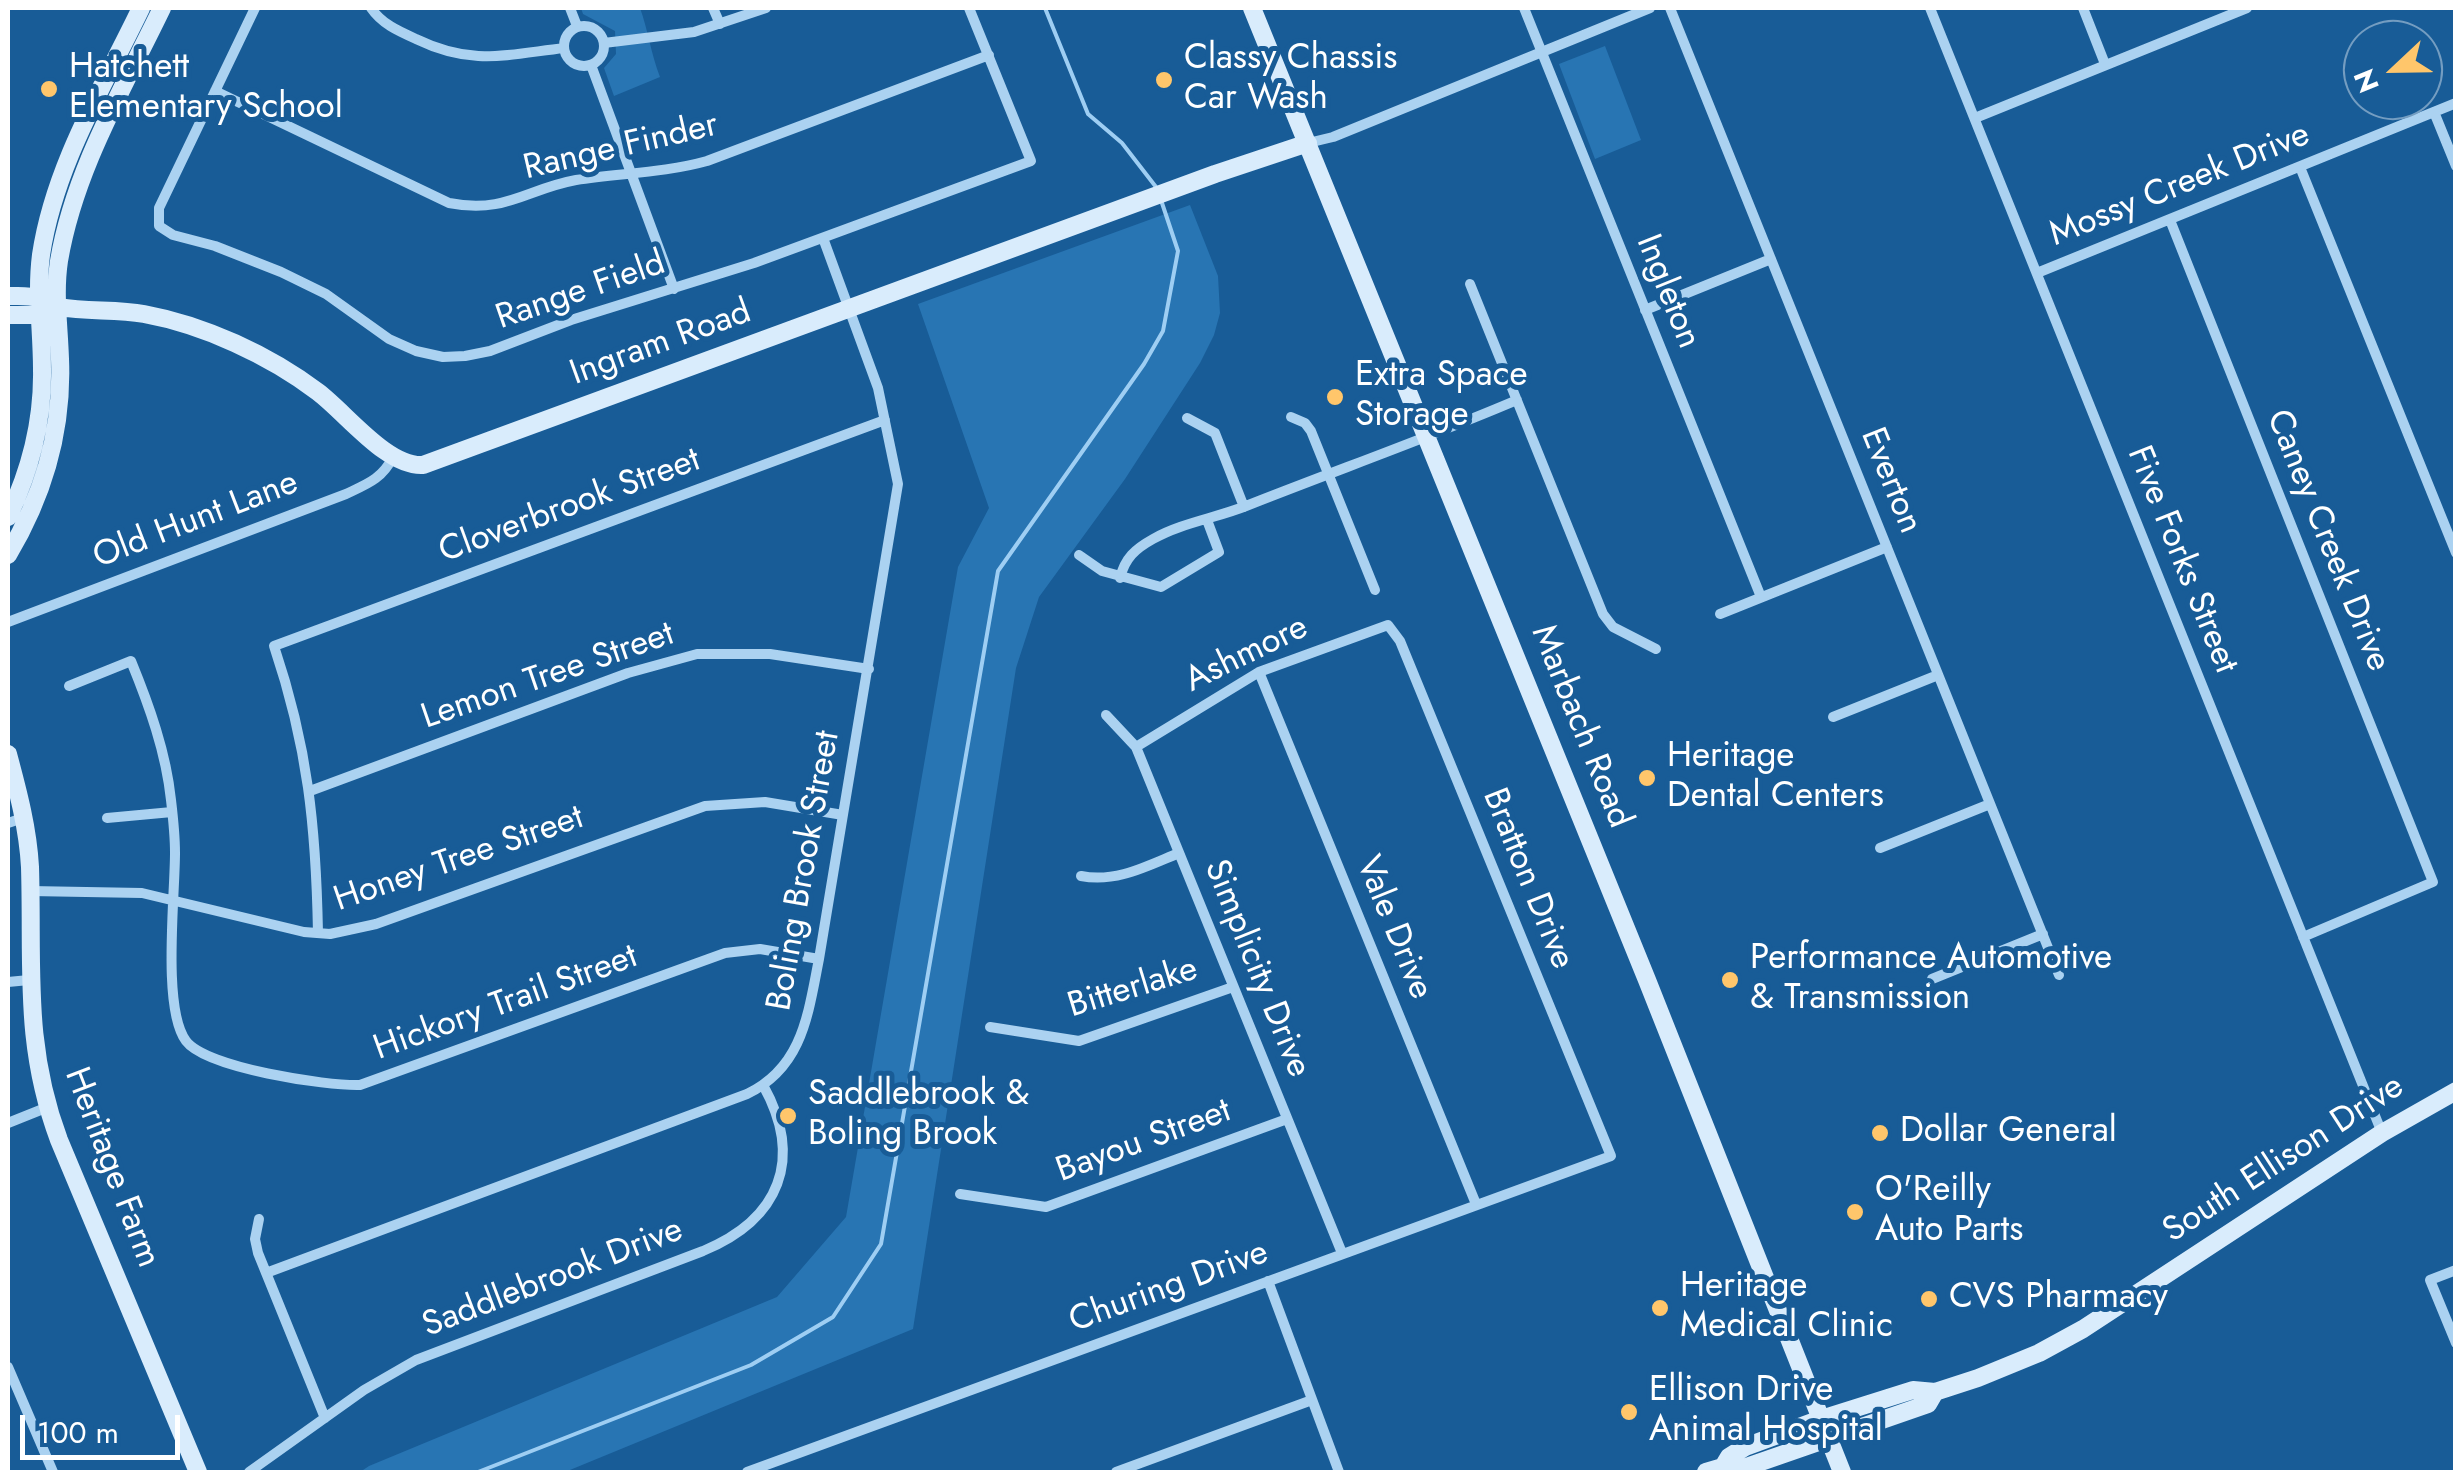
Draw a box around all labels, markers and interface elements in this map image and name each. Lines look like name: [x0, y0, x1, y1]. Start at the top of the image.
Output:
north arrow: [2343, 20, 2443, 120]
place label: Classy Chassis Car Wash: [1184, 39, 1397, 121]
place label: Hatchett Elementary School: [69, 48, 343, 130]
text: N: [2343, 63, 2390, 99]
marker: Classy Chassis Car Wash: [1153, 69, 1175, 91]
marker: Hatchett Elementary School: [38, 78, 60, 100]
street label: Range Finder: [520, 105, 722, 191]
street label: Mossy Creek Drive: [2044, 115, 2316, 257]
street label: Ingleton: [1625, 229, 1709, 355]
street label: Range Field: [491, 244, 671, 340]
street label: Ingram Road: [565, 292, 757, 396]
place label: Extra Space Storage: [1355, 356, 1527, 438]
marker: Extra Space Storage: [1324, 386, 1346, 408]
street label: Caney Creek Drive: [2255, 404, 2399, 678]
street label: Everton: [1850, 422, 1930, 540]
street label: Cloverbrook Street: [434, 440, 706, 574]
street label: Five Forks Street: [2116, 440, 2246, 680]
street label: Old Hunt Lane: [88, 463, 304, 579]
street label: Ashmore: [1179, 607, 1315, 703]
street label: Lemon Tree Street: [416, 614, 680, 740]
street label: Marbach Road: [1520, 619, 1640, 835]
street label: Boling Brook Street: [760, 728, 850, 1014]
place label: Heritage Dental Centers: [1667, 737, 1884, 819]
marker: Heritage Dental Centers: [1636, 767, 1658, 789]
street label: Bratton Drive: [1472, 783, 1582, 975]
street label: Honey Tree Street: [329, 798, 589, 922]
street label: Vale Drive: [1345, 850, 1441, 1006]
street label: Simplicity Drive: [1193, 854, 1319, 1084]
street label: Hickory Trail Street: [369, 937, 643, 1071]
place label: Performance Automotive & Transmission: [1750, 939, 2112, 1021]
street label: Bitterlake: [1063, 949, 1203, 1029]
marker: Performance Automotive & Transmission: [1719, 969, 1741, 991]
street label: Heritage Farm: [54, 1062, 168, 1274]
street label: South Ellison Drive: [2156, 1067, 2412, 1253]
place label: Saddlebrook & Boling Brook: [808, 1075, 1029, 1157]
street label: Bayou Street: [1051, 1091, 1237, 1193]
marker: Saddlebrook & Boling Brook: [777, 1105, 799, 1127]
place label: Dollar General: [1900, 1112, 2117, 1154]
marker: Dollar General: [1869, 1122, 1891, 1144]
place label: O'Reilly Auto Parts: [1875, 1171, 2023, 1253]
marker: O'Reilly Auto Parts: [1844, 1201, 1866, 1223]
street label: Saddlebrook Drive: [417, 1210, 689, 1348]
street label: Churing Drive: [1064, 1233, 1274, 1343]
place label: Heritage Medical Clinic: [1680, 1267, 1893, 1349]
place label: CVS Pharmacy: [1949, 1278, 2168, 1320]
marker: CVS Pharmacy: [1918, 1288, 1940, 1310]
marker: Heritage Medical Clinic: [1649, 1297, 1671, 1319]
place label: Ellison Drive Animal Hospital: [1649, 1371, 1883, 1453]
scale bar: [25, 1395, 185, 1457]
marker: Ellison Drive Animal Hospital: [1618, 1401, 1640, 1423]
text: 100 m: [37, 1411, 119, 1454]

